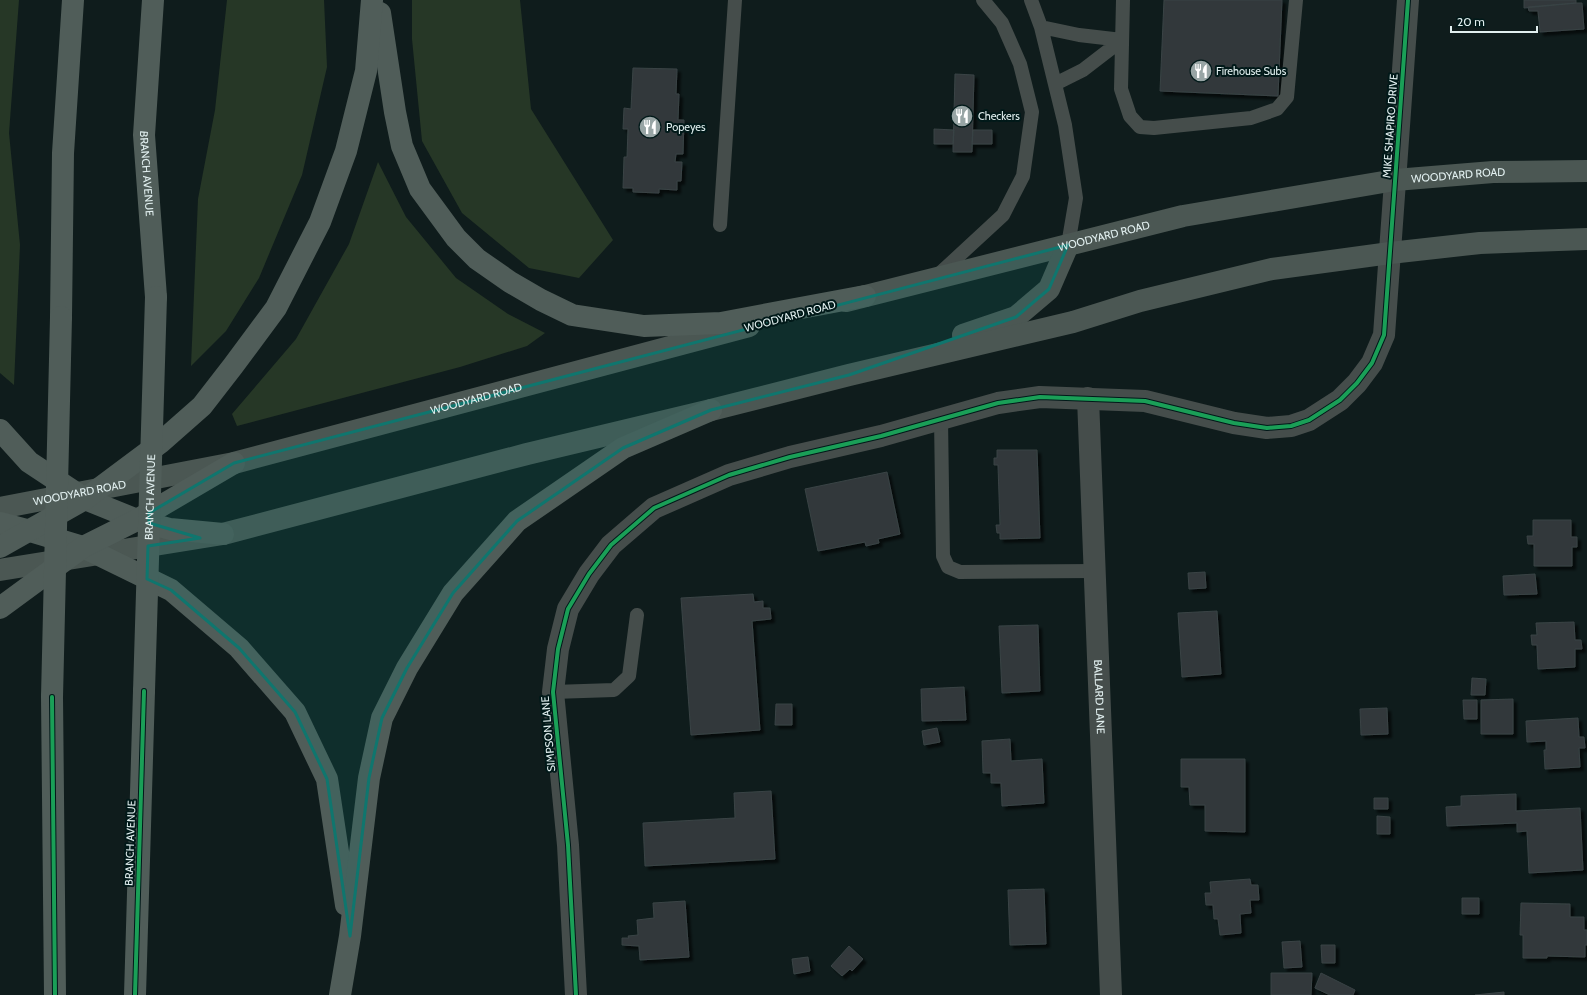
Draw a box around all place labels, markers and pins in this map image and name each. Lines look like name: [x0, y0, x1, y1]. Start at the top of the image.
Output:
restaurant icon: Firehouse Subs: [1188, 58, 1214, 84]
place label: Firehouse Subs: [1216, 64, 1287, 78]
restaurant icon: Checkers: [949, 103, 975, 129]
place label: Checkers: [978, 109, 1020, 123]
restaurant icon: Popeyes: [637, 114, 663, 140]
place label: Popeyes: [666, 120, 706, 134]

